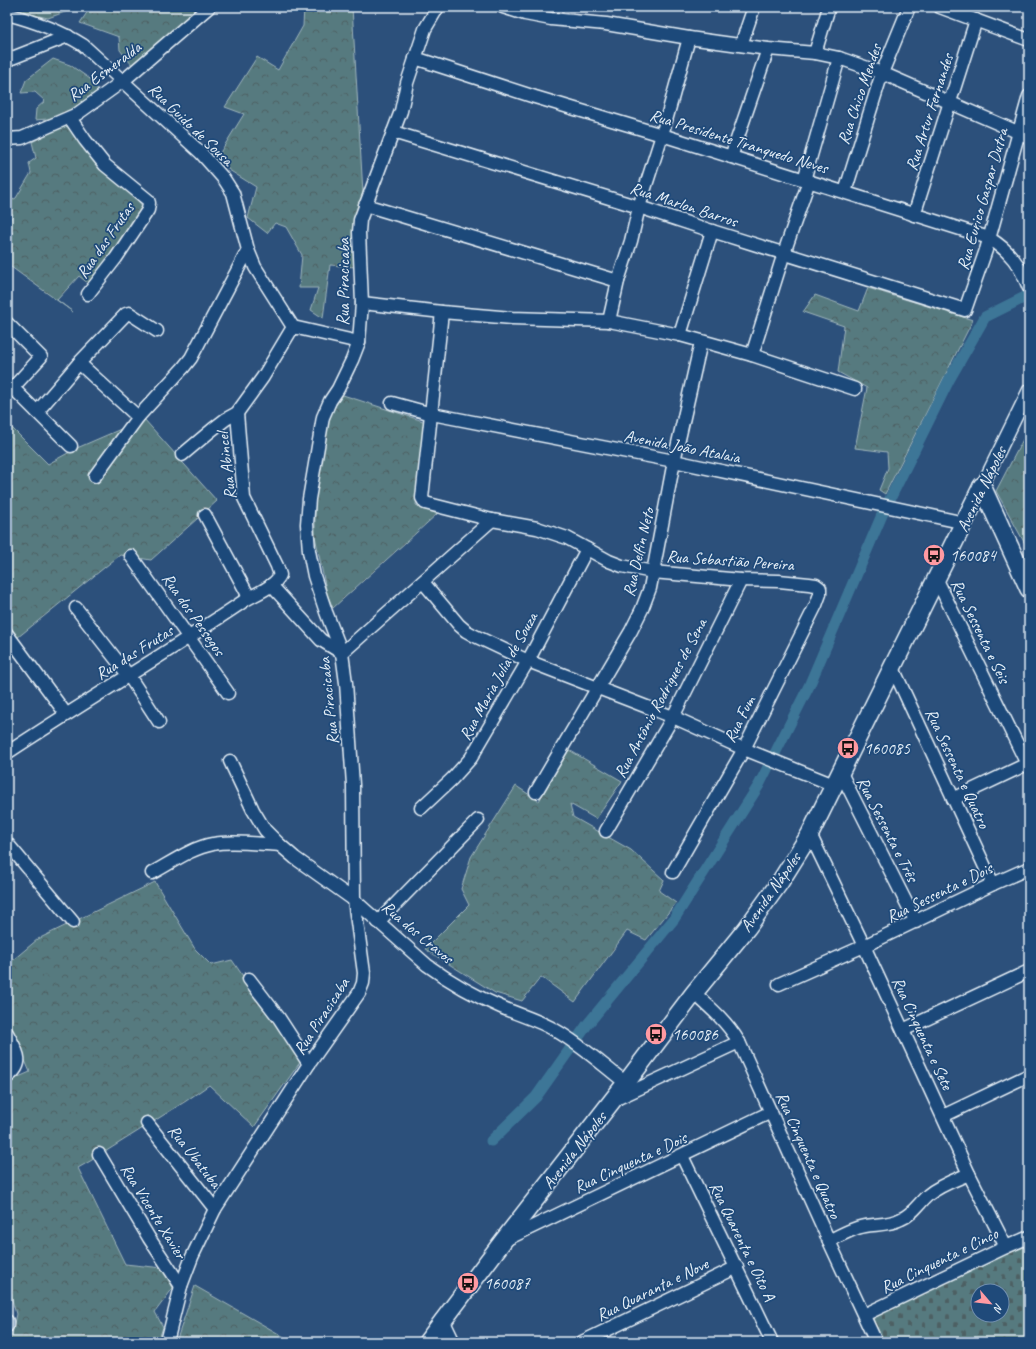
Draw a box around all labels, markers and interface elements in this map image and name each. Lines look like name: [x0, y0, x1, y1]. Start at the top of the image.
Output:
street label: Rua Esmeralda: [63, 36, 146, 106]
street label: Rua Chico Mendes: [833, 40, 887, 147]
street label: Rua Artur Fernandes: [901, 50, 959, 173]
street label: Rua Guido de Sousa: [144, 79, 239, 172]
street label: Rua Presidente Tranquedo Neves: [647, 104, 832, 179]
street label: Rua Eurico Gaspar Dutra: [952, 124, 1013, 272]
street label: Rua Marlon Barros: [628, 177, 742, 232]
street label: Rua das Frutas: [72, 197, 140, 282]
street label: Rua Piracicaba: [333, 237, 354, 326]
street label: Avenida João Atalaia: [622, 425, 743, 468]
street label: Rua Abincel: [212, 428, 241, 501]
street label: Avenida Nápoles: [952, 441, 1012, 535]
street label: Rua Delfin Neto: [618, 504, 659, 599]
bus stop icon: 160084: [921, 542, 947, 568]
place label: 160084: [950, 545, 998, 566]
street label: Rua Sebastião Pereira: [666, 546, 796, 576]
street label: Rua dos Pessegos: [157, 569, 231, 662]
street label: Rua Sessenta e Seis: [946, 576, 1016, 689]
street label: Rua Maria Julia de Souza: [455, 607, 543, 744]
street label: Rua Antônio Rodrigues de Sena: [609, 613, 712, 782]
street label: Rua das Frutas: [91, 620, 178, 685]
street label: Rua Piracicaba: [313, 655, 344, 746]
street label: Rua Fum: [719, 691, 761, 746]
street label: Rua Sessenta e Quatro: [921, 705, 995, 832]
bus stop icon: 160085: [835, 735, 861, 761]
place label: 160085: [864, 738, 911, 759]
street label: Rua Sessenta e Três: [852, 773, 924, 887]
street label: Avenida Nápoles: [735, 847, 807, 936]
street label: Rua Sessenta e Dois: [883, 857, 998, 927]
street label: Rua dos Cravos: [378, 896, 459, 969]
street label: Rua Piracicaba: [289, 972, 355, 1059]
street label: Rua Cinquenta e Sete: [887, 973, 958, 1094]
bus stop icon: 160086: [643, 1021, 669, 1047]
place label: 160086: [672, 1024, 719, 1045]
street label: Rua Cinquenta e Quatro: [771, 1089, 846, 1223]
street label: Avenida Nápoles: [538, 1106, 612, 1193]
street label: Rua Ubatuba: [163, 1120, 227, 1193]
street label: Rua Cinquenta e Dois: [571, 1126, 692, 1198]
street label: Rua Vicente Xavier: [116, 1160, 192, 1264]
street label: Rua Quarenta e Oito A: [705, 1178, 781, 1304]
street label: Rua Cinquenta e Cinco: [877, 1223, 1002, 1298]
street label: Rua Quaranta e Nove: [593, 1253, 713, 1326]
bus stop icon: 160087: [455, 1270, 481, 1296]
place label: 160087: [484, 1273, 531, 1294]
north arrow: [970, 1283, 1010, 1323]
text: N: [990, 1301, 1007, 1316]

